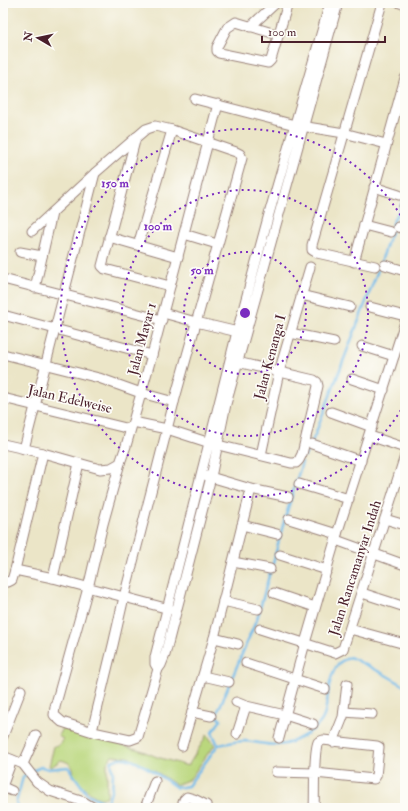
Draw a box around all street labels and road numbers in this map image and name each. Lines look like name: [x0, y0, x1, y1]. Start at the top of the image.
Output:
street label: Jalan Mayar 1: [124, 301, 161, 379]
street label: Jalan Kenanga I: [250, 312, 290, 402]
street label: Jalan Edelweise: [25, 381, 114, 417]
street label: Jalan Rancamanyar Indah: [325, 497, 386, 639]

